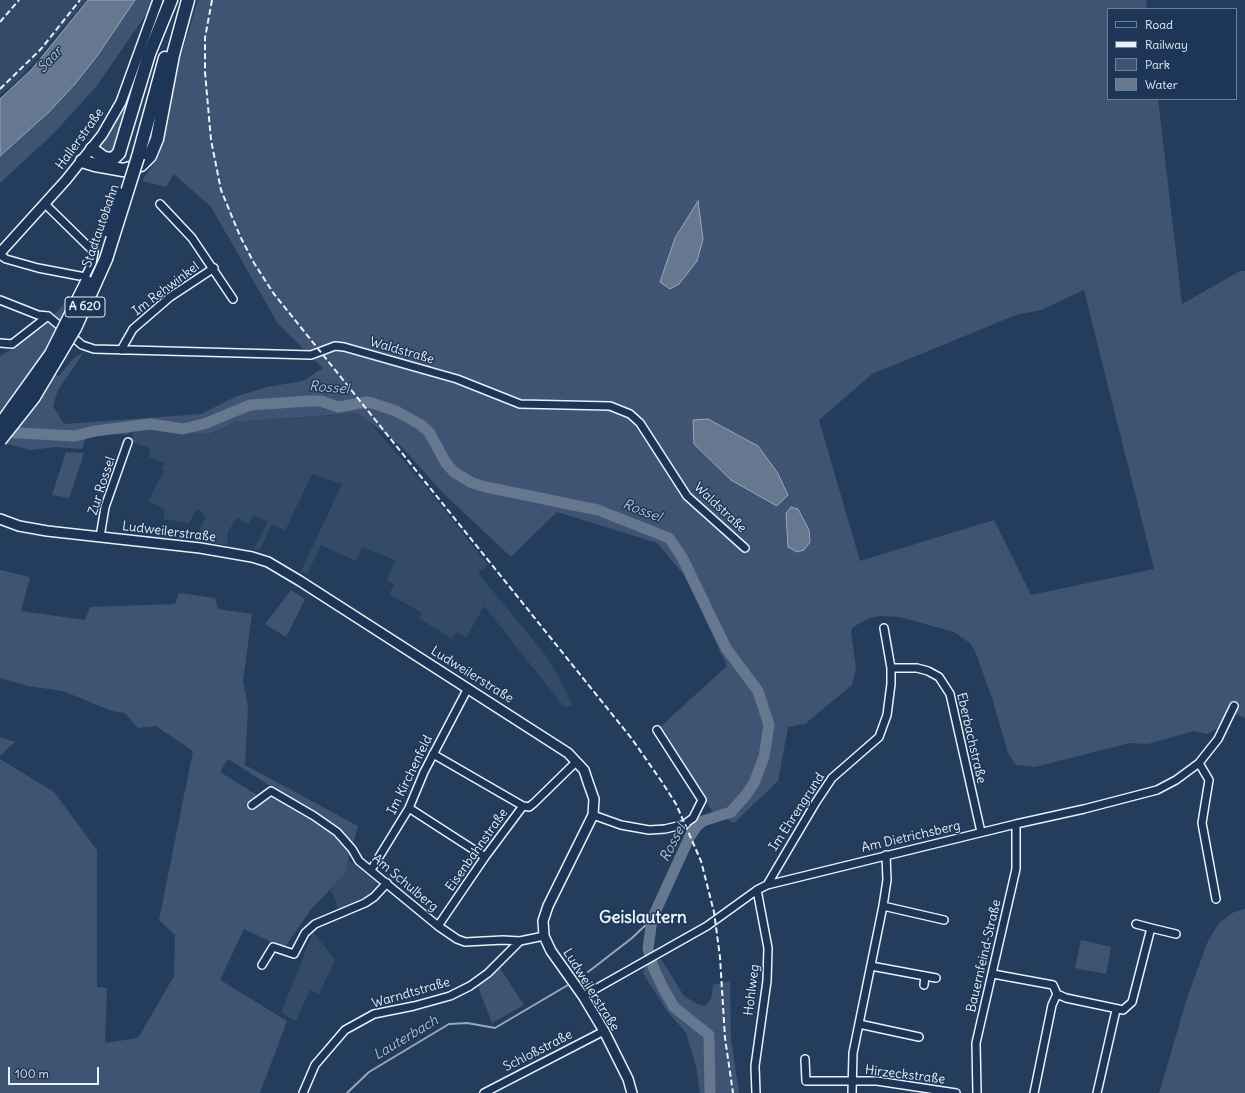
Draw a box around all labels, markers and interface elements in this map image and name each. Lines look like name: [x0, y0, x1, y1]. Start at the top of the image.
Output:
legend: [1107, 8, 1237, 100]
text: Road: [1145, 17, 1173, 32]
text: Railway: [1145, 37, 1188, 52]
water label: Saar: [34, 44, 66, 76]
text: Park: [1145, 57, 1170, 72]
text: Water: [1145, 77, 1178, 92]
street label: Hallerstraße: [53, 105, 107, 173]
street label: Stadtautobahn: [79, 182, 123, 270]
street label: Im Rehwinkel: [130, 259, 202, 319]
road number: A 620: [65, 297, 105, 317]
street label: Waldstraße: [368, 334, 436, 368]
water label: Rossel: [308, 378, 350, 398]
street label: Zur Rossel: [85, 455, 119, 517]
street label: Waldstraße: [690, 480, 750, 536]
water label: Rossel: [620, 496, 664, 526]
street label: Ludweilerstraße: [121, 519, 217, 545]
street label: Ludweilerstraße: [428, 643, 516, 707]
street label: Eberbachstraße: [953, 691, 989, 785]
street label: Im Kirchenfeld: [384, 733, 436, 817]
street label: Im Ehrengrund: [766, 770, 828, 854]
street label: Eisenbahnstraße: [443, 806, 511, 894]
street label: Am Dietrichsberg: [860, 818, 962, 856]
water label: Rossel: [656, 821, 690, 865]
street label: Am Schulberg: [369, 851, 441, 915]
street label: Bauernfeind-Straße: [963, 898, 1005, 1014]
district label: Geislautern: [599, 908, 687, 928]
street label: Ludweilerstraße: [559, 946, 623, 1034]
street label: Hohlweg: [741, 963, 763, 1017]
street label: Warndtstraße: [370, 974, 452, 1012]
water label: Lauterbach: [371, 1012, 441, 1064]
street label: Schloßstraße: [501, 1027, 575, 1075]
scale bar: [10, 1059, 101, 1085]
street label: Hirzeckstraße: [864, 1062, 946, 1088]
text: 100 m: [15, 1066, 49, 1081]

